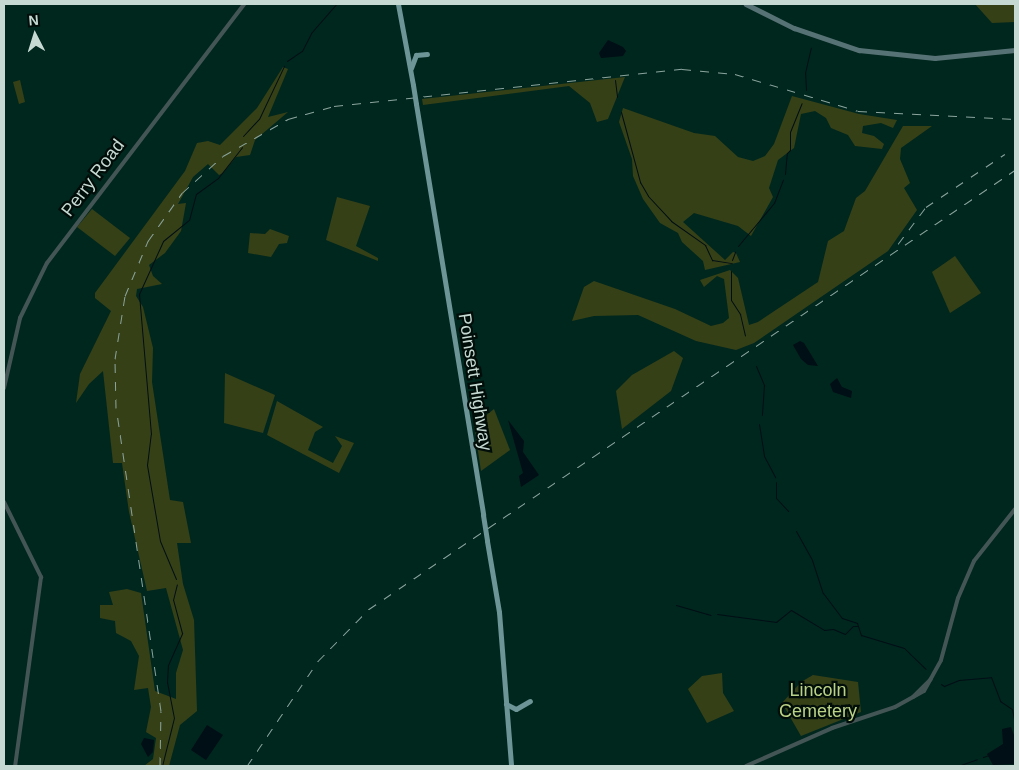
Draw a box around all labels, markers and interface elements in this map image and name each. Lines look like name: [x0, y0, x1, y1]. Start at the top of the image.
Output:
north arrow: [10, 10, 60, 60]
text: N: [28, 12, 39, 28]
street label: Perry Road: [57, 135, 129, 221]
street label: Poinsett Highway: [453, 312, 497, 452]
park label: Lincoln Cemetery: [779, 680, 857, 722]

